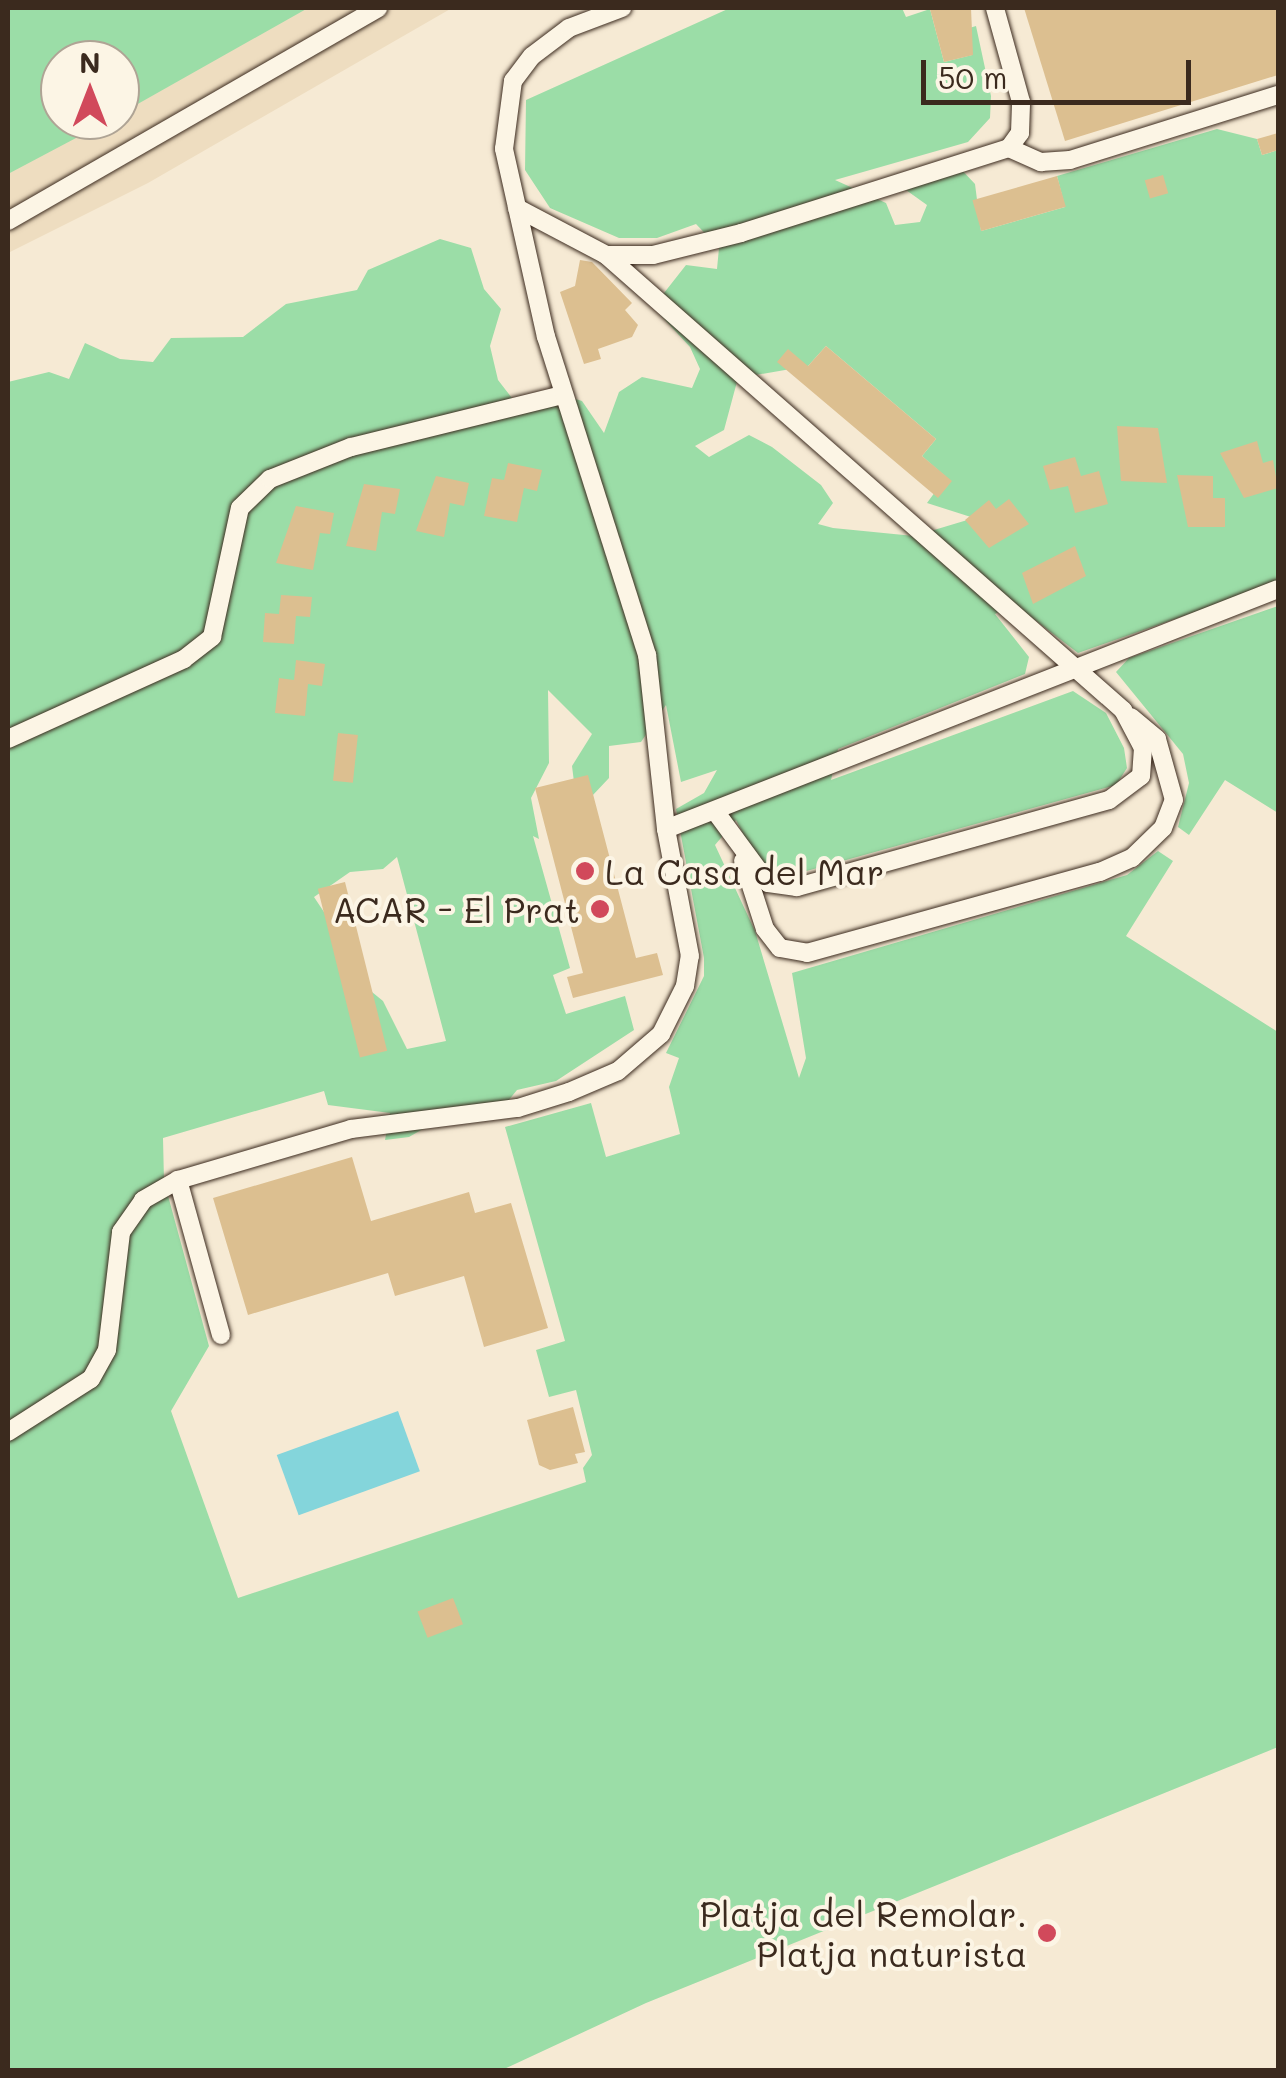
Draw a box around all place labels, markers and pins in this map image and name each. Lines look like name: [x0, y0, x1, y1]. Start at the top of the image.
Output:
place label: La Casa del Mar: [605, 850, 884, 892]
marker: La Casa del Mar: [574, 860, 596, 882]
place label: ACAR - El Prat: [333, 888, 580, 930]
marker: ACAR - El Prat: [589, 898, 611, 920]
place label: Platja del Remolar. Platja naturista: [700, 1892, 1027, 1974]
marker: Platja del Remolar. Platja naturista: [1036, 1922, 1058, 1944]

